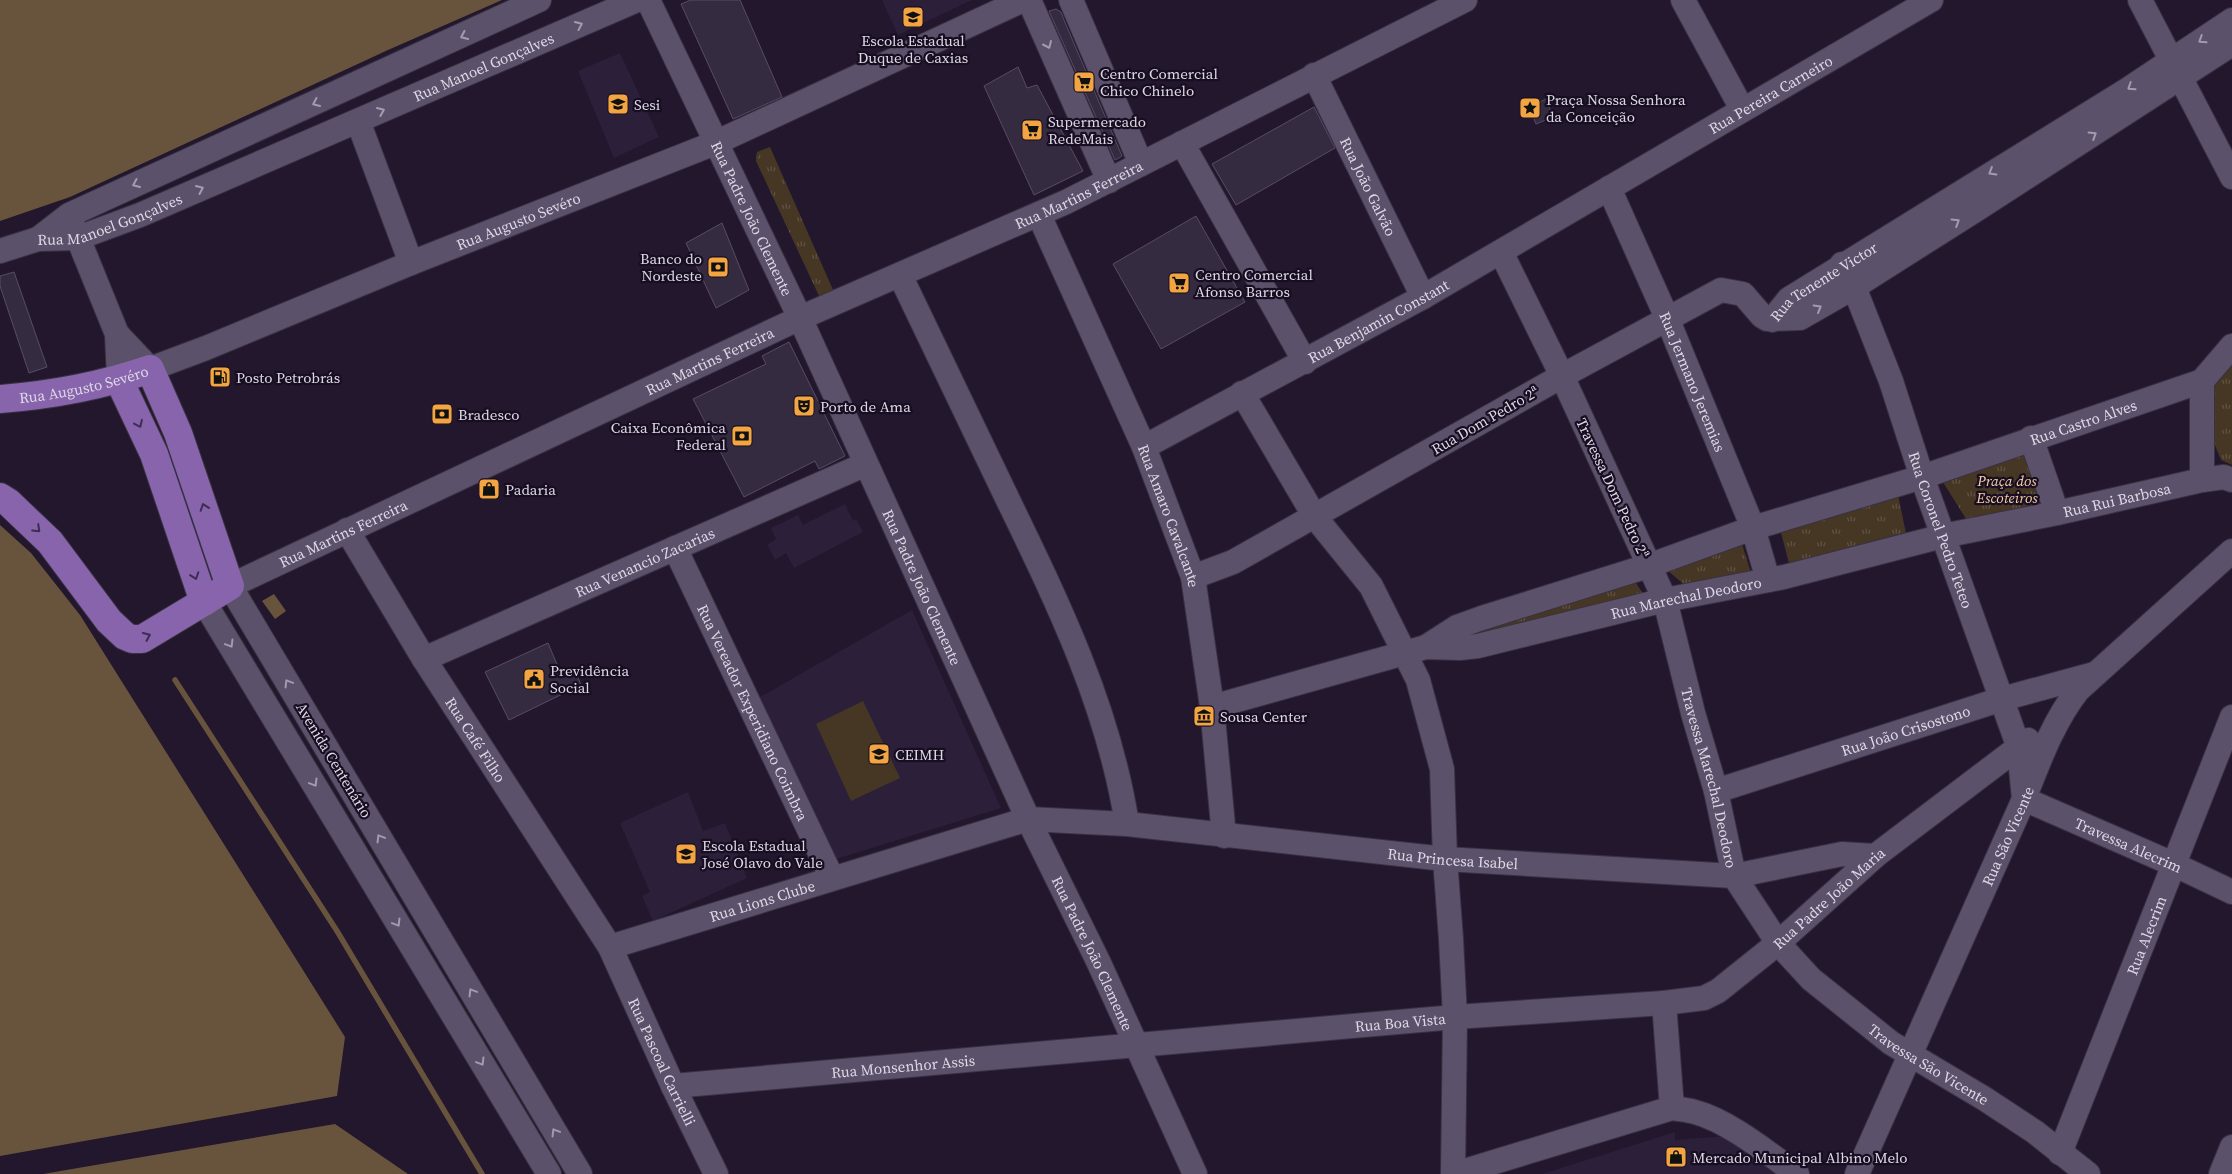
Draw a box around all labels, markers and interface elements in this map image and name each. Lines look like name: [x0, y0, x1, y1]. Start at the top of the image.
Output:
school or university icon: Escola Estadual Duque de Caxias: [901, 5, 925, 29]
one-way arrow: [574, 21, 583, 32]
street label: Rua Manoel Gonçalves: [410, 27, 557, 106]
one-way arrow: [460, 29, 469, 40]
place label: Escola Estadual Duque de Caxias: [858, 30, 968, 68]
one-way arrow: [2198, 34, 2207, 43]
one-way arrow: [1042, 40, 1053, 49]
street label: Rua Pereira Carneiro: [1704, 49, 1836, 138]
place label: Centro Comercial Chico Chinelo: [1100, 63, 1218, 101]
supermarket icon: Centro Comercial Chico Chinelo: [1072, 70, 1096, 94]
one-way arrow: [2127, 81, 2136, 90]
place label: Praça Nossa Senhora da Conceição: [1546, 89, 1686, 127]
school or university icon: Sesi: [606, 92, 630, 116]
place label: Sesi: [634, 94, 660, 115]
place icon: Praça Nossa Senhora da Conceição: [1518, 96, 1542, 120]
one-way arrow: [312, 97, 321, 108]
one-way arrow: [376, 106, 385, 117]
place label: Supermercado RedeMais: [1048, 111, 1146, 149]
supermarket icon: Supermercado RedeMais: [1020, 118, 1044, 142]
one-way arrow: [2088, 132, 2097, 142]
street label: Rua João Galvão: [1335, 133, 1402, 239]
street label: Rua Padre João Clemente: [706, 138, 798, 299]
street label: Rua Martins Ferreira: [1011, 154, 1146, 234]
one-way arrow: [1989, 166, 1998, 176]
one-way arrow: [132, 178, 141, 188]
one-way arrow: [195, 184, 204, 195]
street label: Rua Augusto Sevéro: [453, 187, 583, 255]
street label: Rua Manoel Gonçalves: [37, 188, 185, 250]
one-way arrow: [1950, 219, 1959, 229]
street label: Rua Tenente Victor: [1765, 236, 1881, 326]
place label: Banco do Nordeste: [640, 248, 702, 286]
bank icon: Banco do Nordeste: [706, 255, 730, 279]
place label: Centro Comercial Afonso Barros: [1195, 264, 1313, 302]
supermarket icon: Centro Comercial Afonso Barros: [1167, 271, 1191, 295]
street label: Rua Benjamin Constant: [1304, 274, 1453, 368]
one-way arrow: [1812, 304, 1821, 314]
street label: Rua Jermano Jeremias: [1655, 308, 1731, 455]
street label: Rua Martins Ferreira: [642, 321, 777, 400]
street label: Rua Augusto Sevéro: [18, 360, 151, 408]
fuel station icon: Posto Petrobrás: [208, 365, 232, 389]
place label: Posto Petrobrás: [236, 367, 340, 388]
street label: Rua Dom Pedro 2ª: [1427, 380, 1543, 459]
theatre icon: Porto de Ama: [792, 394, 816, 418]
street label: Rua Castro Alves: [2027, 394, 2139, 450]
place label: Porto de Ama: [820, 396, 911, 417]
bank icon: Bradesco: [430, 402, 454, 426]
place label: Bradesco: [458, 404, 519, 425]
street label: Travessa Dom Pedro 2ª: [1571, 414, 1655, 562]
place label: Caixa Econômica Federal: [611, 417, 727, 455]
one-way arrow: [133, 419, 144, 428]
bank icon: Caixa Econômica Federal: [730, 424, 754, 448]
street label: Rua Amaro Cavalcante: [1133, 441, 1205, 589]
street label: Rua Coronel Pedro Teteo: [1904, 449, 1979, 611]
park label: Praça dos Escoteiros: [1975, 470, 2038, 508]
shop icon: Padaria: [477, 477, 501, 501]
street label: Rua Rui Barbosa: [2061, 477, 2173, 522]
place label: Padaria: [505, 479, 556, 500]
street label: Rua Martins Ferreira: [275, 494, 411, 572]
one-way arrow: [200, 503, 210, 512]
street label: Rua Padre João Clemente: [878, 506, 967, 669]
street label: Rua Venancio Zacarias: [571, 522, 718, 602]
one-way arrow: [31, 523, 40, 532]
one-way arrow: [190, 571, 200, 580]
street label: Rua Marechal Deodoro: [1608, 571, 1763, 624]
street label: Rua Vereador Experidiano Coimbra: [693, 601, 814, 824]
one-way arrow: [141, 632, 150, 642]
one-way arrow: [223, 639, 233, 648]
place label: Previdência Social: [550, 660, 629, 698]
public building icon: Previdência Social: [522, 667, 546, 691]
one-way arrow: [285, 680, 295, 689]
street label: Travessa Marechal Deodoro: [1677, 685, 1742, 870]
street label: Rua Café Filho: [441, 693, 511, 786]
street label: Avenida Centenário: [291, 698, 377, 822]
street label: Rua João Crisostono: [1838, 699, 1973, 761]
museum icon: Sousa Center: [1192, 704, 1216, 728]
place label: Sousa Center: [1220, 706, 1308, 727]
school or university icon: CEIMH: [867, 742, 891, 766]
place label: CEIMH: [895, 744, 945, 765]
one-way arrow: [307, 778, 317, 787]
street label: Rua São Vicente: [1976, 783, 2039, 889]
street label: Travessa Alecrim: [2072, 812, 2186, 878]
one-way arrow: [377, 834, 387, 843]
place label: Escola Estadual José Olavo do Vale: [701, 835, 823, 873]
school or university icon: Escola Estadual José Olavo do Vale: [674, 842, 698, 866]
street label: Rua Princesa Isabel: [1387, 842, 1519, 874]
street label: Rua Padre João Maria: [1768, 842, 1889, 954]
street label: Rua Padre João Clemente: [1047, 872, 1139, 1034]
street label: Rua Lions Clube: [707, 874, 818, 926]
street label: Rua Alecrim: [2121, 892, 2171, 978]
one-way arrow: [391, 917, 401, 926]
one-way arrow: [469, 989, 479, 998]
street label: Rua Pascoal Carrielli: [624, 994, 701, 1129]
street label: Rua Boa Vista: [1354, 1007, 1447, 1036]
street label: Travessa São Vicente: [1864, 1018, 1993, 1110]
street label: Rua Monsenhor Assis: [830, 1049, 976, 1083]
one-way arrow: [475, 1056, 485, 1065]
one-way arrow: [552, 1129, 562, 1138]
shop icon: Mercado Municipal Albino Melo: [1664, 1145, 1688, 1169]
place label: Mercado Municipal Albino Melo: [1692, 1147, 1908, 1168]

